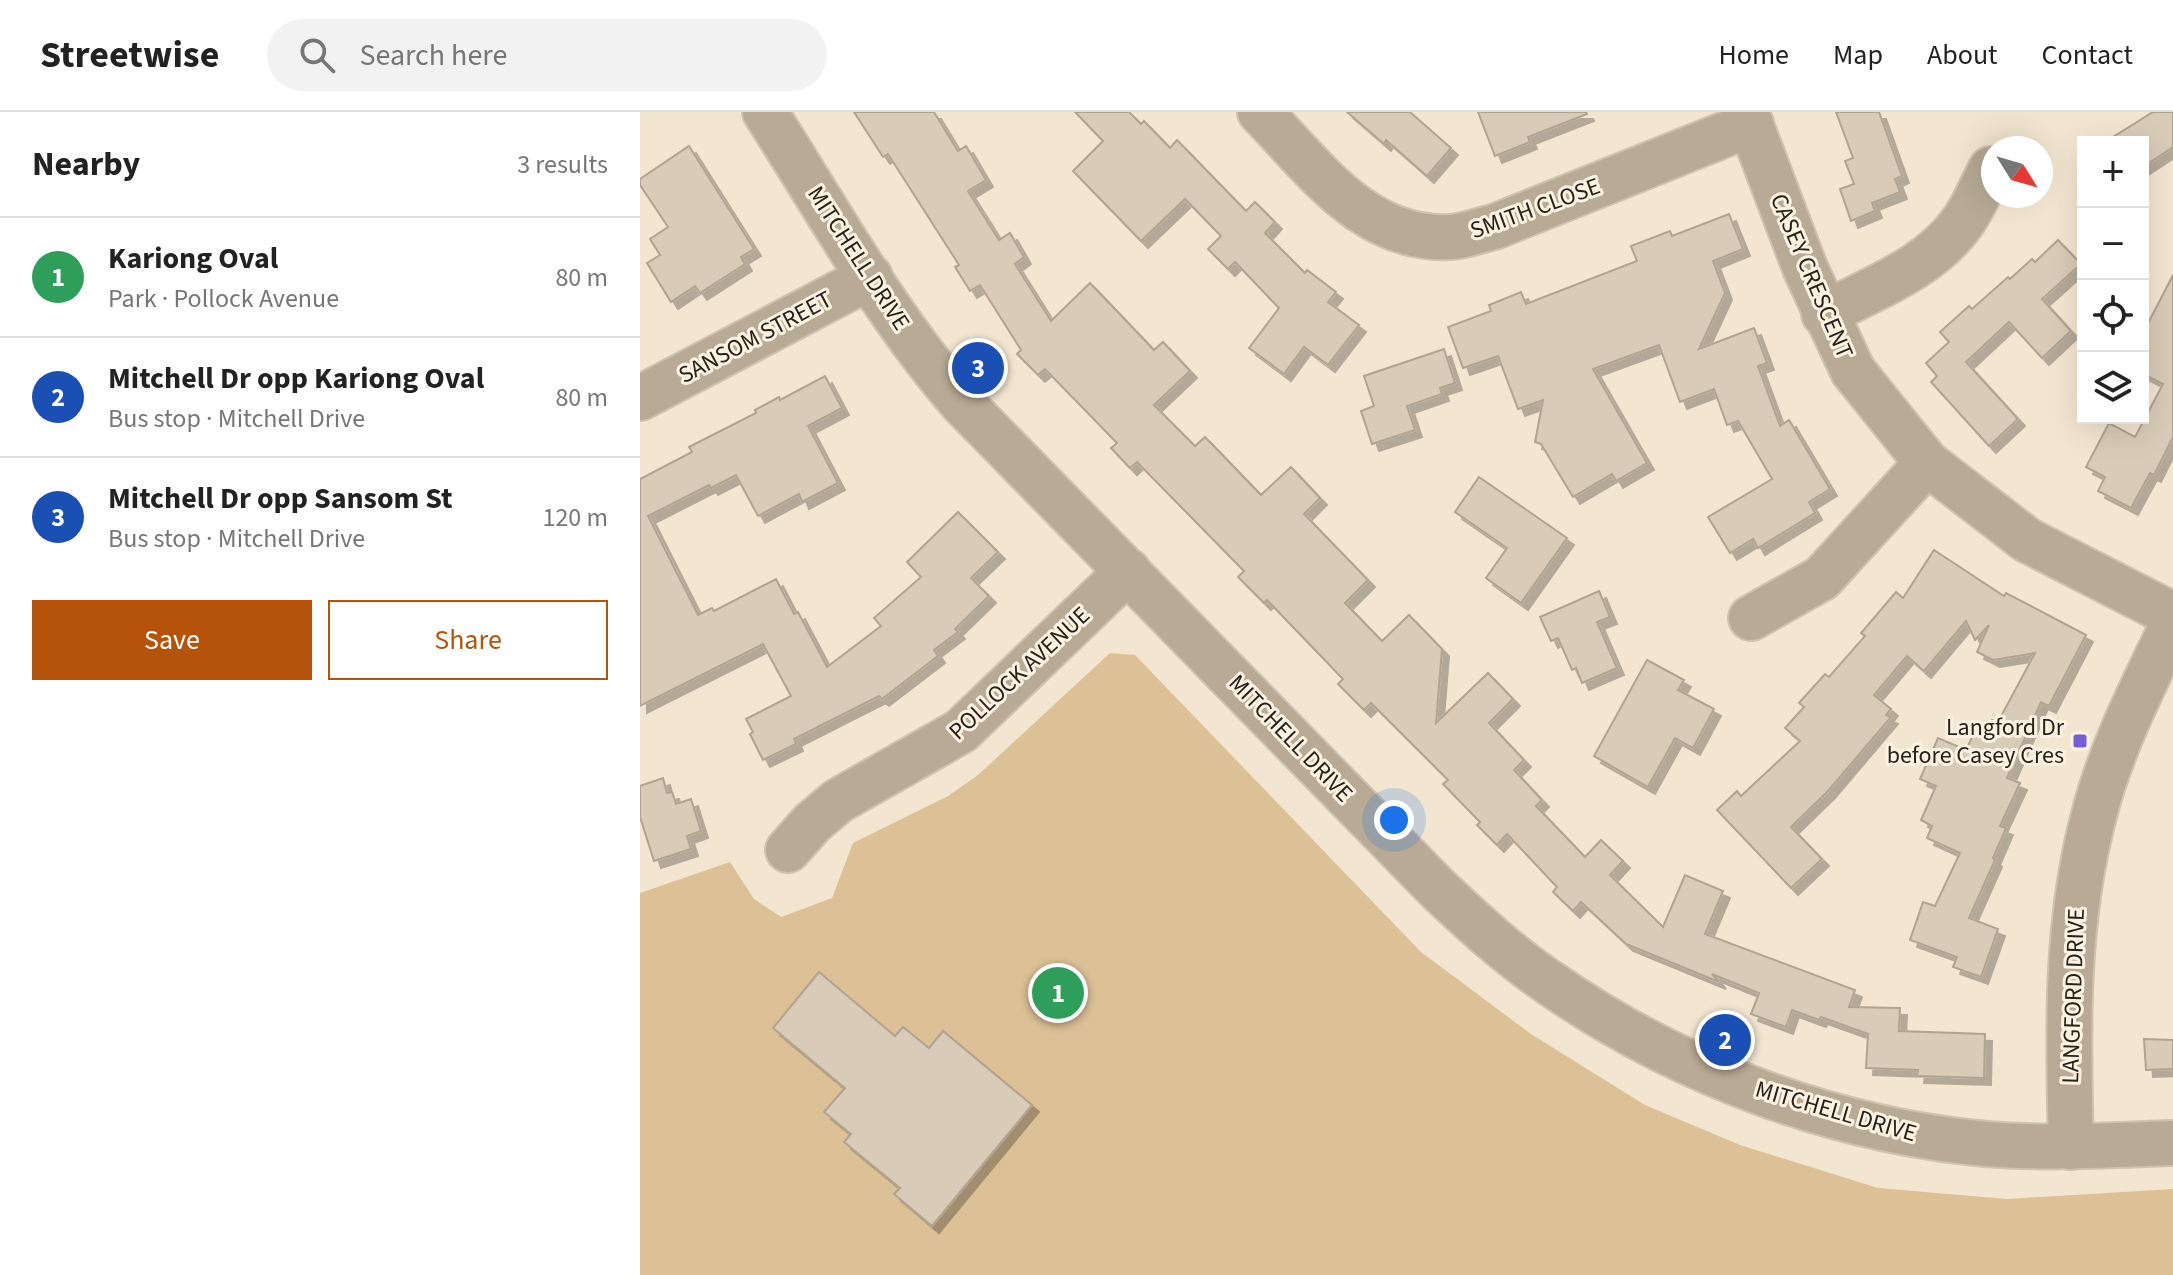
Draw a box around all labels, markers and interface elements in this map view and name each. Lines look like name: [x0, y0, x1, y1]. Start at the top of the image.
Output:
search box: [267, 19, 827, 91]
text: Streetwise: [40, 28, 219, 82]
icon: search: [295, 33, 339, 77]
text: Search here: [359, 34, 507, 77]
text: Home: [1718, 35, 1789, 75]
text: Map: [1833, 35, 1883, 75]
text: About: [1927, 35, 1998, 75]
text: Contact: [2042, 35, 2133, 75]
north arrow: [1981, 136, 2053, 208]
map controls: [2077, 136, 2149, 424]
button: +: [2077, 136, 2149, 208]
text: Nearby: [32, 140, 140, 189]
text: 3 results: [517, 146, 608, 183]
street label: SMITH CLOSE: [1465, 169, 1605, 248]
street label: MITCHELL DRIVE: [799, 179, 918, 337]
street label: CASEY CRESCENT: [1761, 188, 1862, 364]
button: −: [2077, 208, 2149, 280]
text: Kariong Oval: [108, 237, 278, 280]
text: 1: [51, 259, 65, 296]
text: 80 m: [555, 259, 608, 296]
text: Park · Pollock Avenue: [108, 280, 339, 317]
button: locate: [2077, 280, 2149, 352]
street label: SANSOM STREET: [672, 282, 838, 393]
pin: 3: [952, 338, 1004, 398]
button: layers: [2077, 352, 2149, 424]
text: Mitchell Dr opp Kariong Oval: [108, 357, 484, 400]
text: 2: [51, 379, 65, 416]
text: 80 m: [555, 379, 608, 416]
text: Bus stop · Mitchell Drive: [108, 400, 365, 437]
text: Mitchell Dr opp Sansom St: [108, 477, 453, 520]
text: 3: [51, 499, 65, 536]
text: 120 m: [542, 499, 608, 536]
text: Bus stop · Mitchell Drive: [108, 520, 365, 557]
street label: POLLOCK AVENUE: [941, 599, 1098, 748]
button: Save: [32, 600, 312, 680]
button: Share: [328, 600, 608, 680]
street label: MITCHELL DRIVE: [1220, 667, 1361, 810]
place label: Langford Dr before Casey Cres: [1887, 710, 2065, 773]
marker: Langford Dr before Casey Cres: [2071, 732, 2089, 750]
your location: [1374, 800, 1414, 840]
street label: LANGFORD DRIVE: [2053, 908, 2094, 1084]
pin: 1: [1032, 963, 1084, 1023]
pin: 2: [1699, 1010, 1751, 1070]
street label: MITCHELL DRIVE: [1751, 1072, 1920, 1151]

